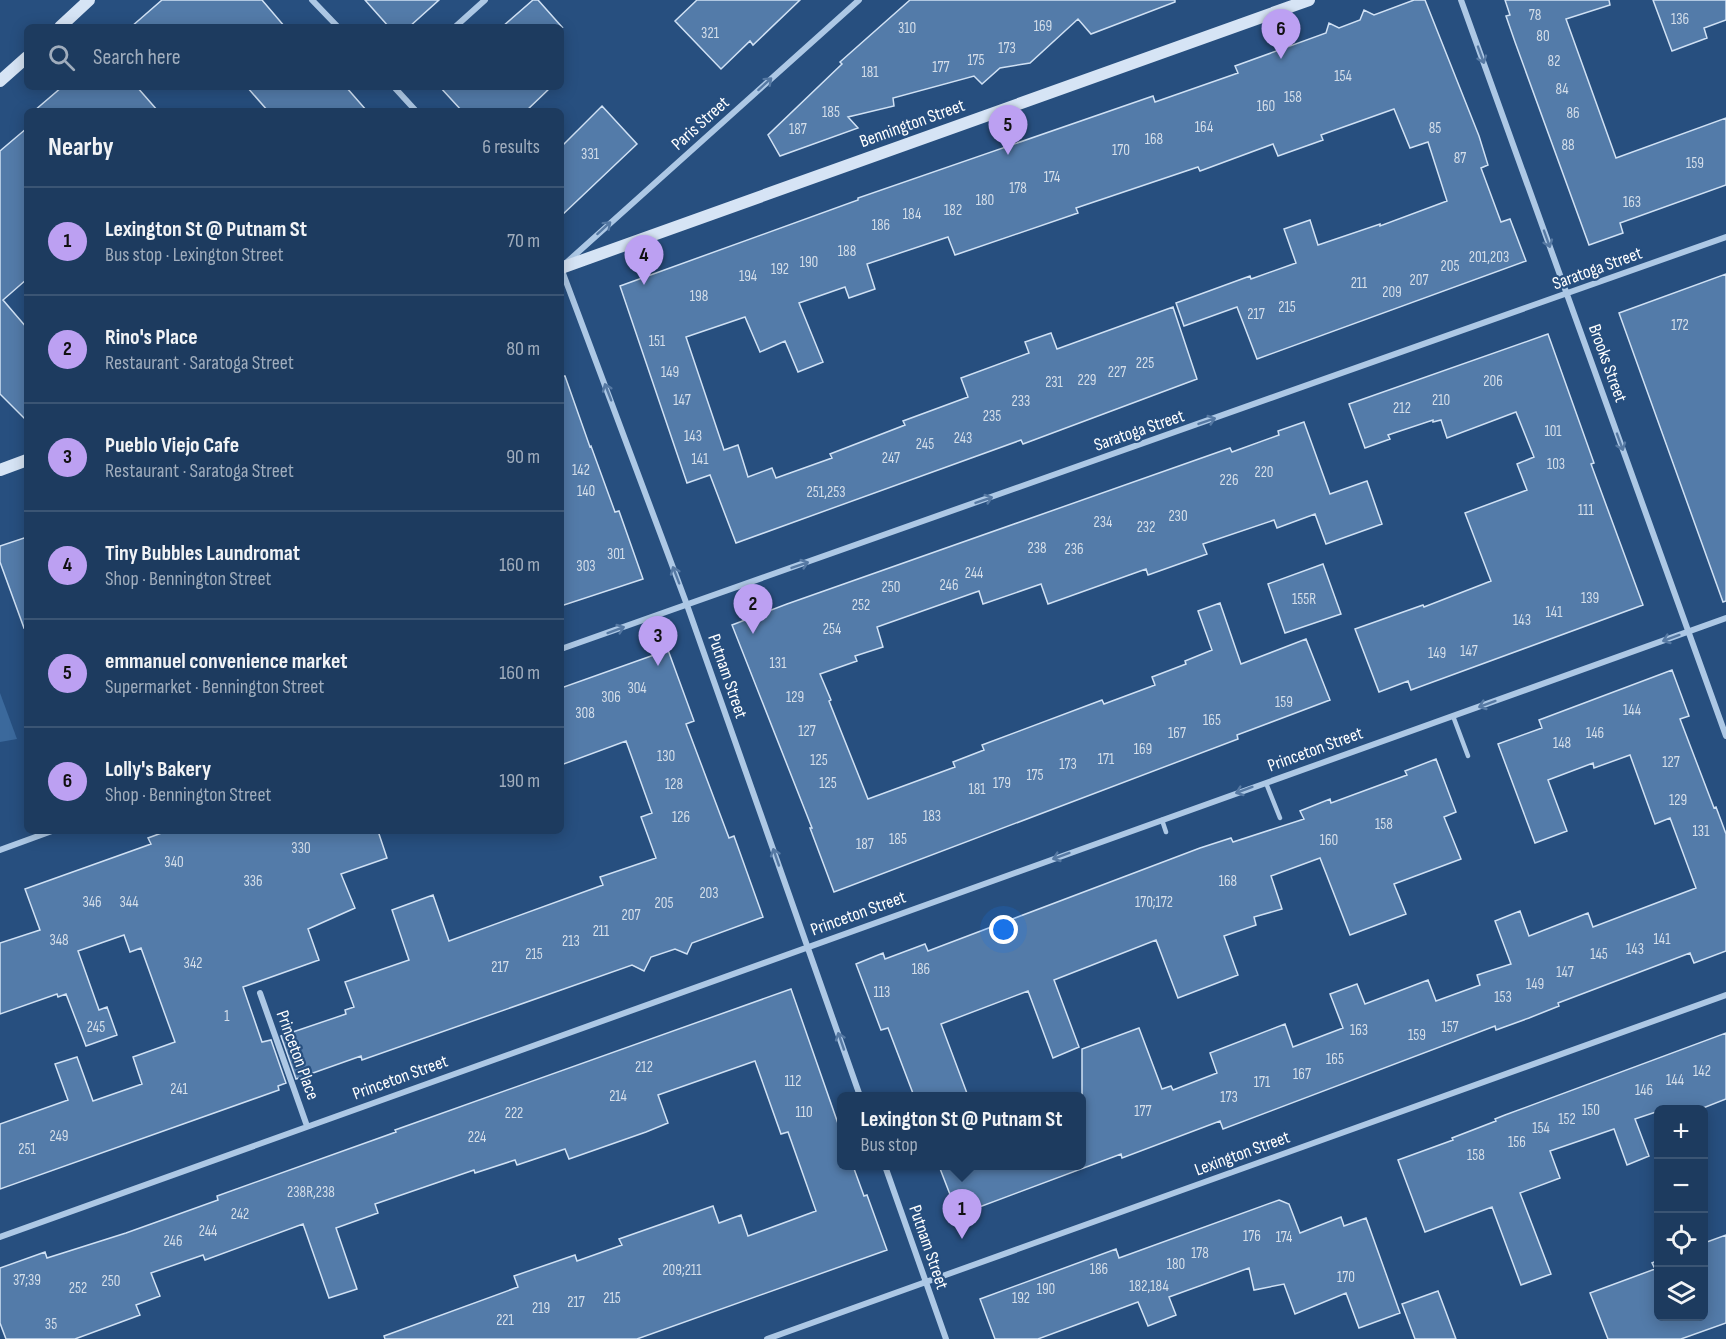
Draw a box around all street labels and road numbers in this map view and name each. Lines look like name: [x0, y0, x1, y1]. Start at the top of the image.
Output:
street label: Paris Street: [667, 92, 734, 155]
street label: Bennington Street: [857, 95, 968, 152]
street label: Saratoga Street: [1549, 242, 1645, 294]
street label: Brooks Street: [1584, 321, 1632, 406]
street label: Saratoga Street: [1091, 405, 1187, 456]
street label: Putnam Street: [703, 631, 752, 721]
street label: Princeton Street: [1265, 722, 1366, 776]
street label: Princeton Street: [808, 886, 909, 940]
street label: Princeton Place: [272, 1008, 323, 1103]
street label: Princeton Street: [350, 1050, 451, 1104]
street label: Lexington Street: [1192, 1126, 1293, 1180]
street label: Putnam Street: [904, 1202, 953, 1292]

